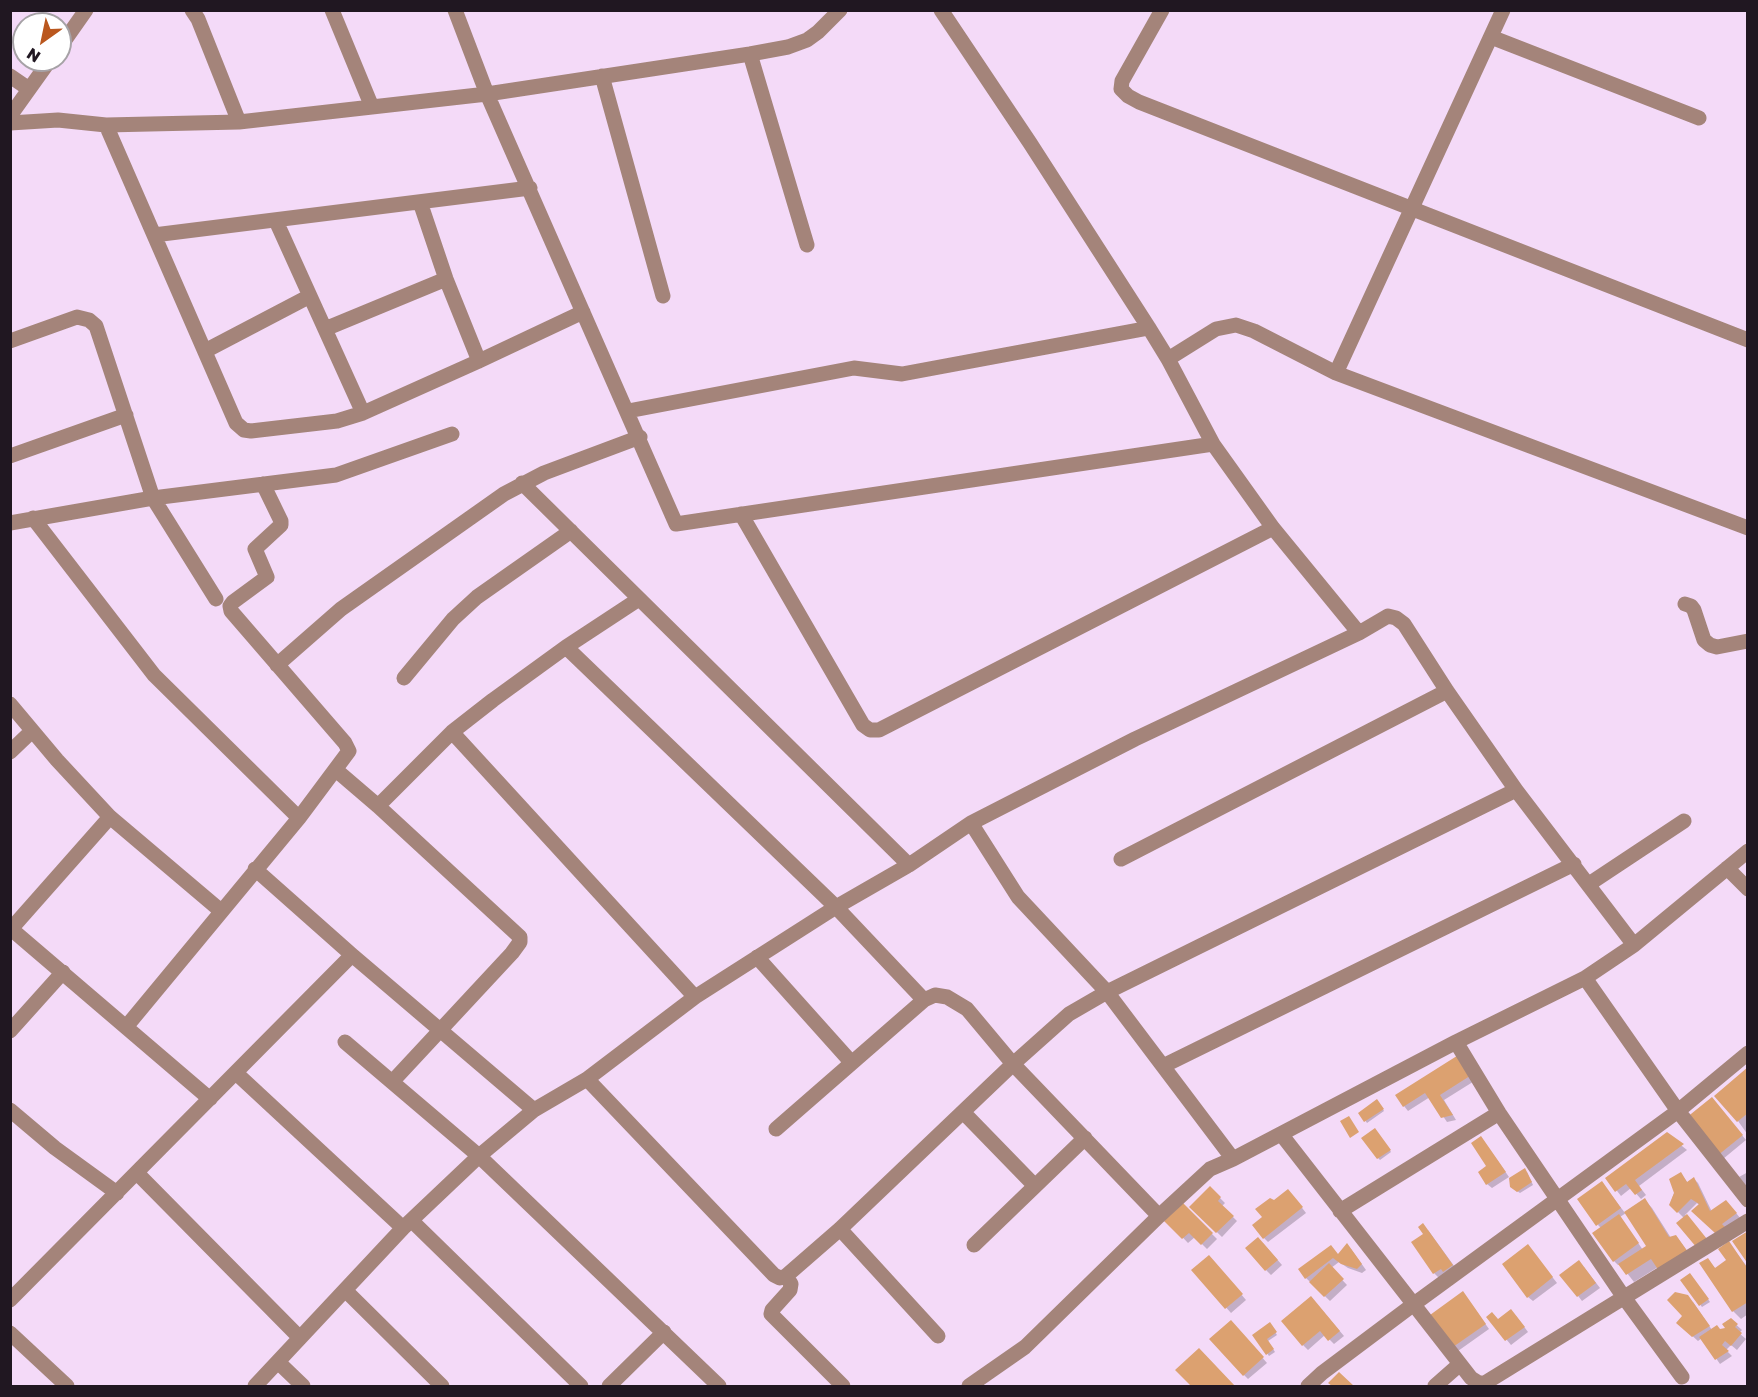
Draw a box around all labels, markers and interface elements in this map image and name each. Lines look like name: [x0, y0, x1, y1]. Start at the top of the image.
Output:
north arrow: [12, 12, 72, 72]
text: N: [23, 44, 44, 67]

